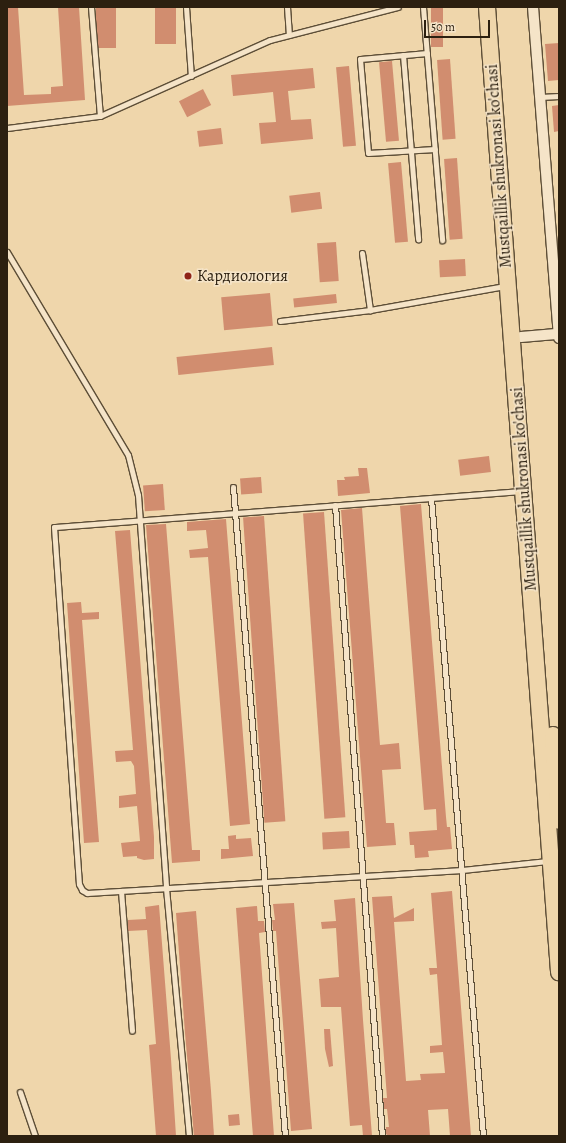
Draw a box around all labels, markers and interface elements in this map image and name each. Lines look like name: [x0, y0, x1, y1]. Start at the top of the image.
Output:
scale bar: [426, 12, 492, 38]
text: 50 m: [431, 19, 455, 35]
street label: Mustqaillik shukronasi ko'chasi: [482, 63, 516, 269]
place label: Кардиология: [197, 266, 288, 286]
marker: Кардиология: [182, 270, 194, 282]
street label: Mustqaillik shukronasi ko'chasi: [507, 386, 541, 592]

